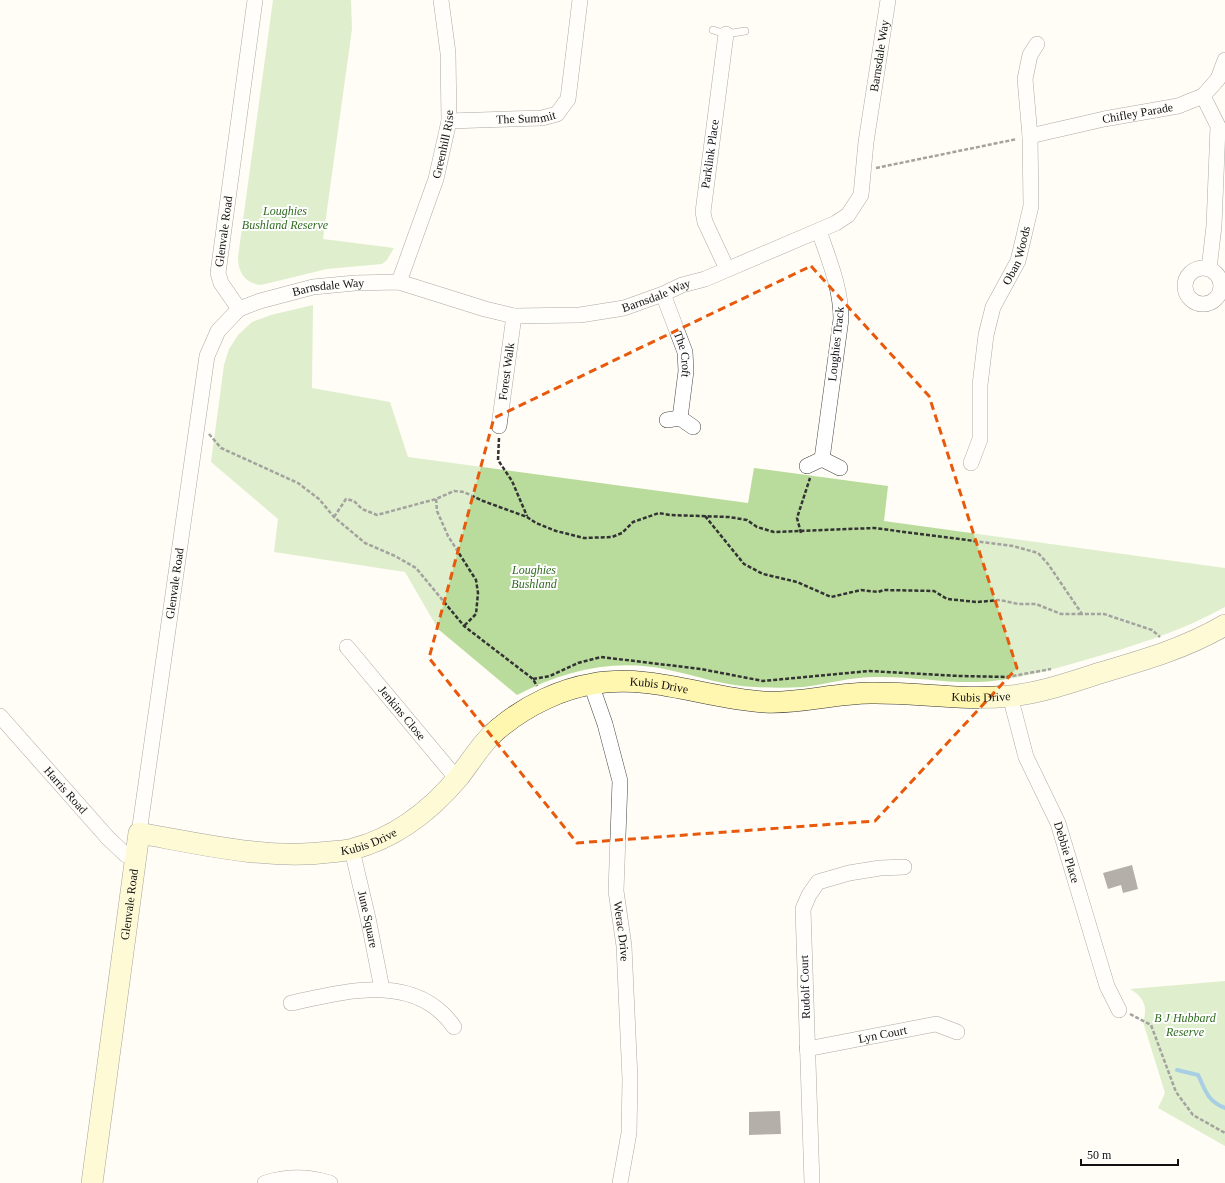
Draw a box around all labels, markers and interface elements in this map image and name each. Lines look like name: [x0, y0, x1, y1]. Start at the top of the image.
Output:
street label: Barnsdale Way: [867, 19, 892, 93]
street label: Chifley Parade: [1101, 100, 1174, 126]
street label: The Summit: [496, 108, 558, 126]
street label: Greenhill Rise: [429, 110, 456, 180]
street label: Parklink Place: [698, 119, 722, 189]
street label: Glenvale Road: [212, 195, 235, 268]
park label: Loughies Bushland Reserve: [242, 204, 329, 232]
street label: Oban Woods: [999, 224, 1033, 287]
street label: Barnsdale Way: [291, 276, 364, 299]
street label: Barnsdale Way: [620, 276, 692, 315]
street label: Loughies Track: [825, 306, 847, 382]
street label: The Croft: [671, 329, 693, 379]
street label: Forest Walk: [496, 342, 517, 401]
street label: Glenvale Road: [163, 547, 187, 620]
park label: Loughies Bushland: [511, 563, 558, 591]
street label: Kubis Drive: [629, 674, 690, 696]
street label: Jenkins Close: [375, 683, 429, 743]
street label: Kubis Drive: [951, 689, 1011, 705]
street label: Harris Road: [41, 764, 90, 817]
street label: Debbie Place: [1051, 820, 1083, 885]
street label: Kubis Drive: [340, 825, 399, 858]
street label: Glenvale Road: [118, 868, 141, 941]
street label: June Square: [355, 889, 381, 949]
street label: Werac Drive: [611, 900, 632, 962]
street label: Rudolf Court: [797, 954, 813, 1019]
park label: B J Hubbard Reserve: [1154, 1011, 1217, 1039]
street label: Lyn Court: [857, 1023, 909, 1046]
scale bar: [1081, 1141, 1178, 1167]
text: 50 m: [1087, 1148, 1112, 1162]

